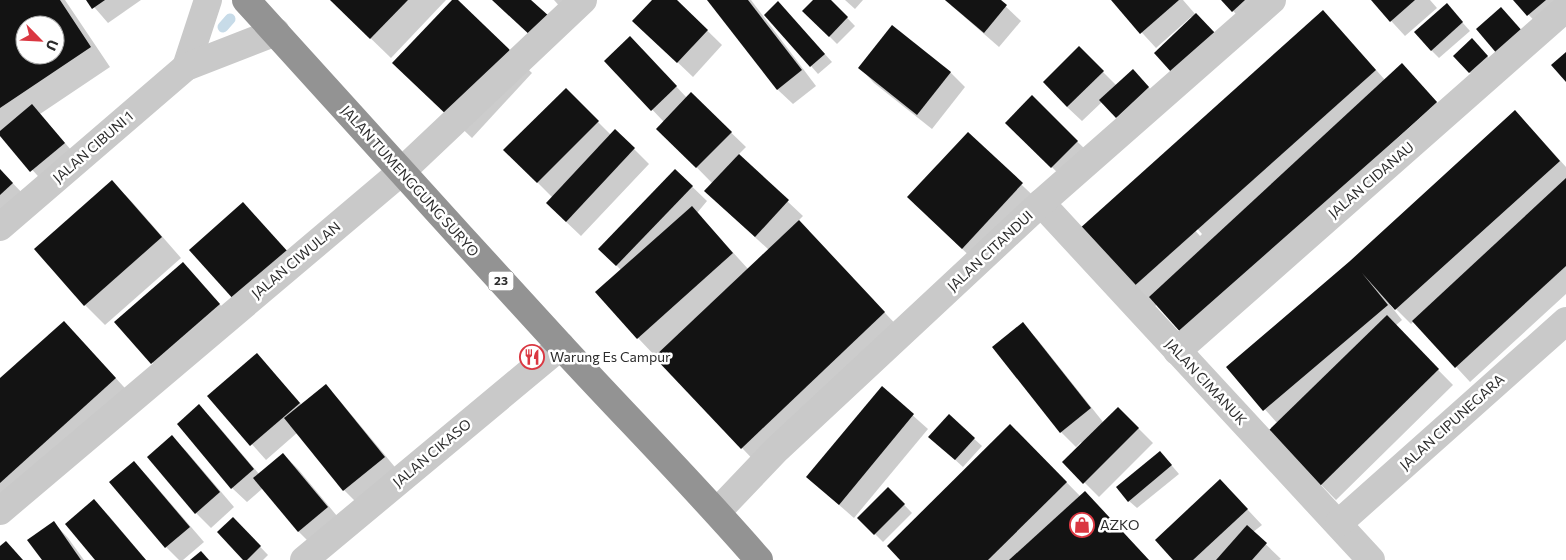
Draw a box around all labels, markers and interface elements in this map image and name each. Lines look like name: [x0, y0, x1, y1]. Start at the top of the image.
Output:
north arrow: [15, 15, 65, 65]
text: U: [42, 37, 62, 54]
street label: JALAN TUMENGGUNG SURYO: [338, 102, 483, 260]
street label: JALAN CIBUNI 1: [49, 107, 136, 186]
street label: JALAN CIDANAU: [1324, 138, 1417, 221]
street label: JALAN CITANDUI: [943, 207, 1036, 295]
street label: JALAN CIWULAN: [248, 217, 344, 302]
road number: 23: [488, 272, 514, 290]
street label: JALAN CIMANUK: [1162, 335, 1251, 428]
restaurant icon: Warung Es Campur: [519, 344, 545, 370]
place label: Warung Es Campur: [550, 348, 671, 365]
street label: JALAN CIPUNEGARA: [1396, 370, 1508, 473]
street label: JALAN CIKASO: [389, 415, 474, 490]
shop icon: AZKO: [1069, 512, 1095, 538]
place label: AZKO: [1100, 516, 1139, 533]

